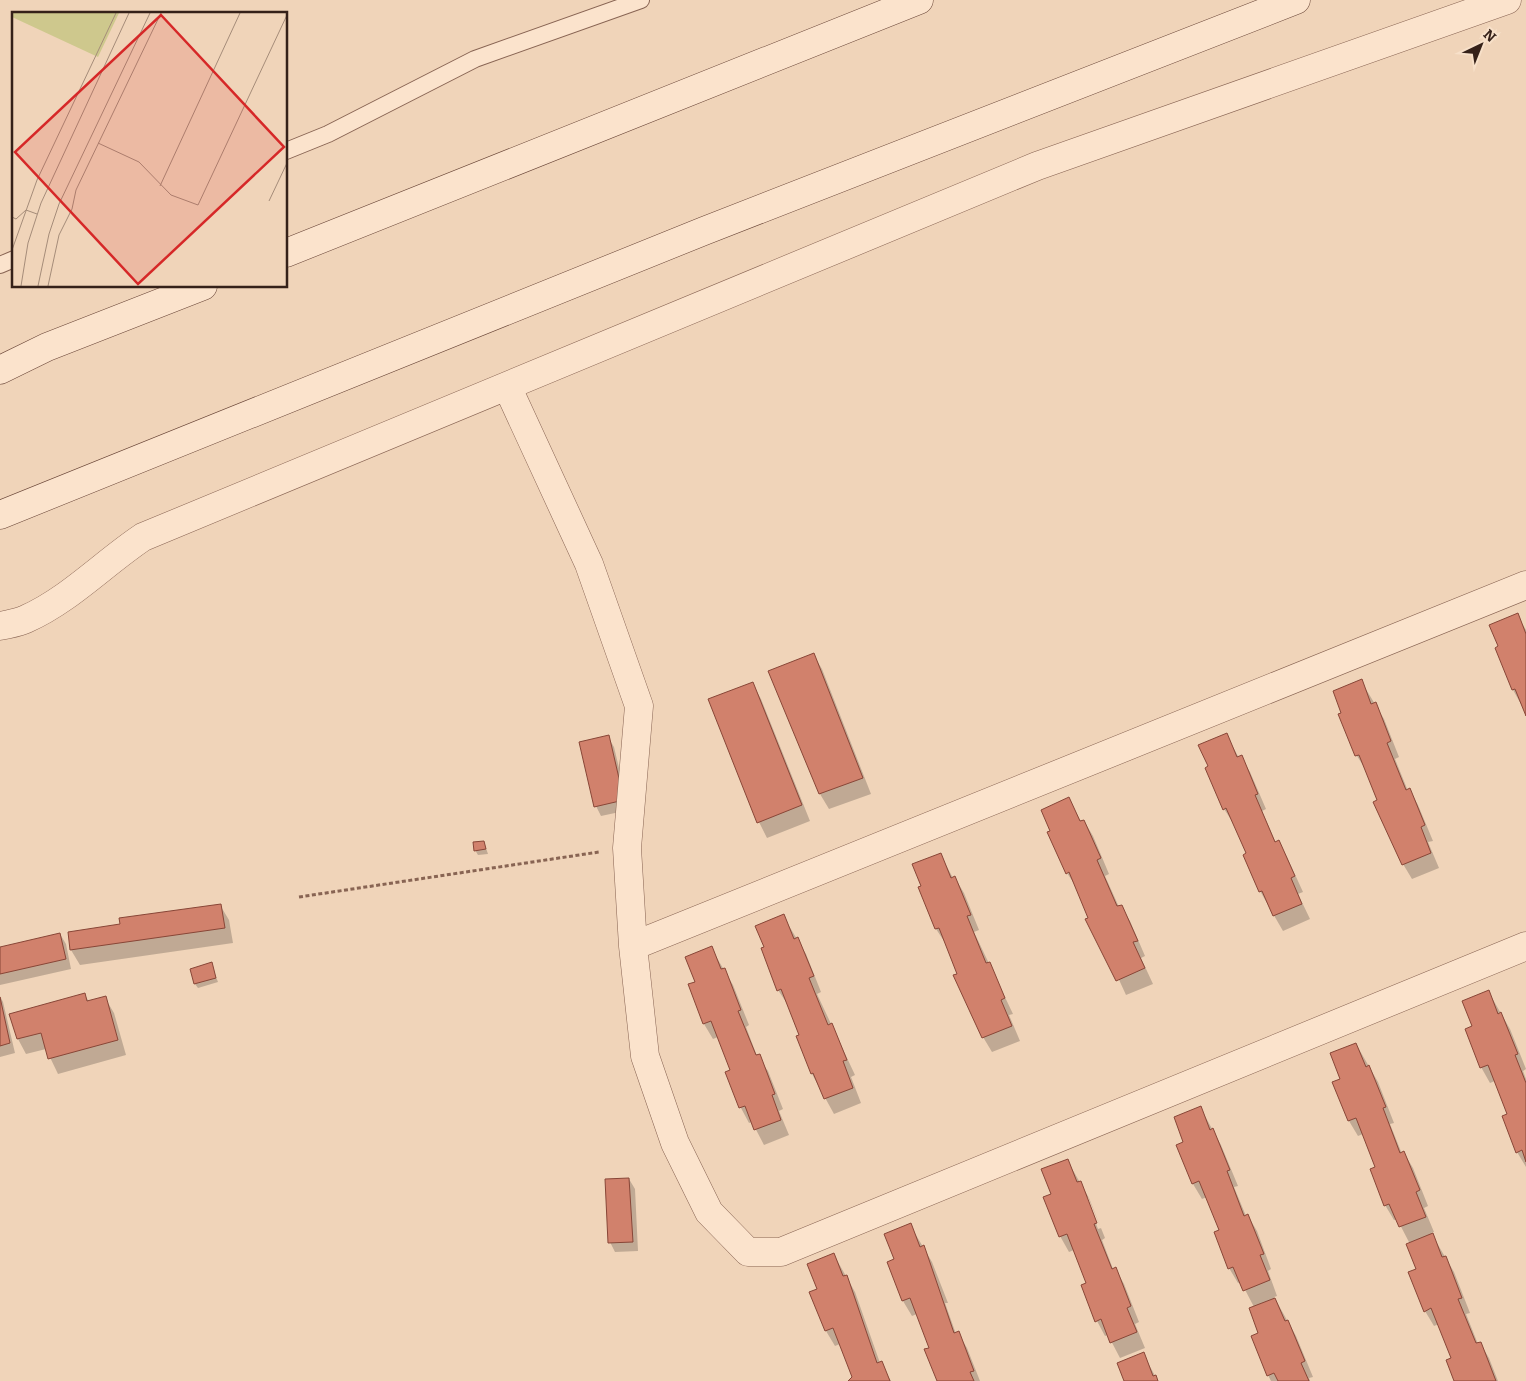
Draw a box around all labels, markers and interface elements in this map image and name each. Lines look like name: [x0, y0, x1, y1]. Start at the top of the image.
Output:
inset map: [12, 12, 288, 288]
north arrow: [1456, 20, 1506, 70]
text: N: [1480, 26, 1499, 46]

